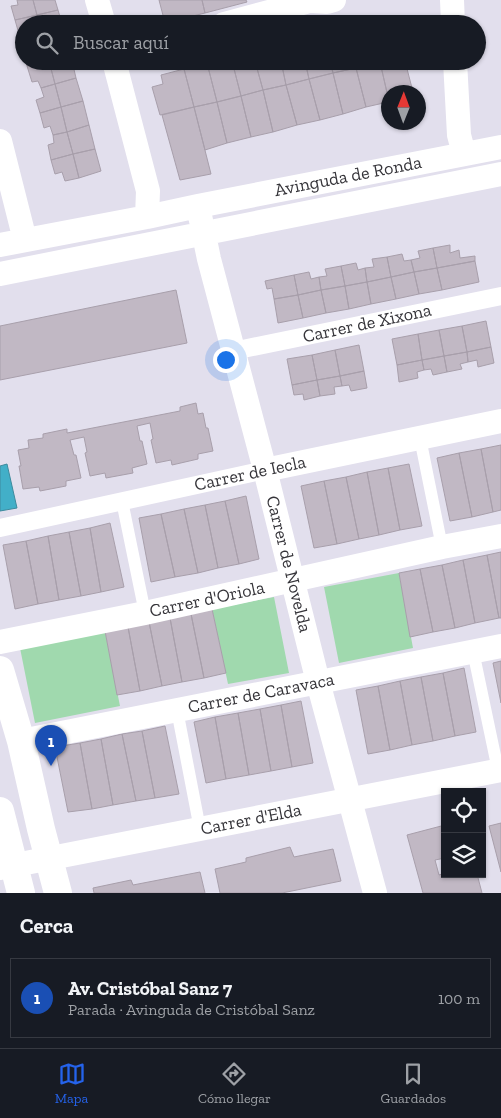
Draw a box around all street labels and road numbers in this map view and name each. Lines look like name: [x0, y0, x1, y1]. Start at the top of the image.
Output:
street label: Avinguda de Ronda: [273, 151, 424, 201]
street label: Carrer de Xixona: [301, 299, 434, 347]
street label: Carrer de Iecla: [192, 450, 308, 496]
street label: Carrer de Novelda: [261, 493, 317, 635]
street label: Carrer d'Oriola: [148, 576, 267, 622]
street label: Carrer de Caravaca: [186, 668, 336, 718]
street label: Carrer d'Elda: [199, 798, 304, 840]

